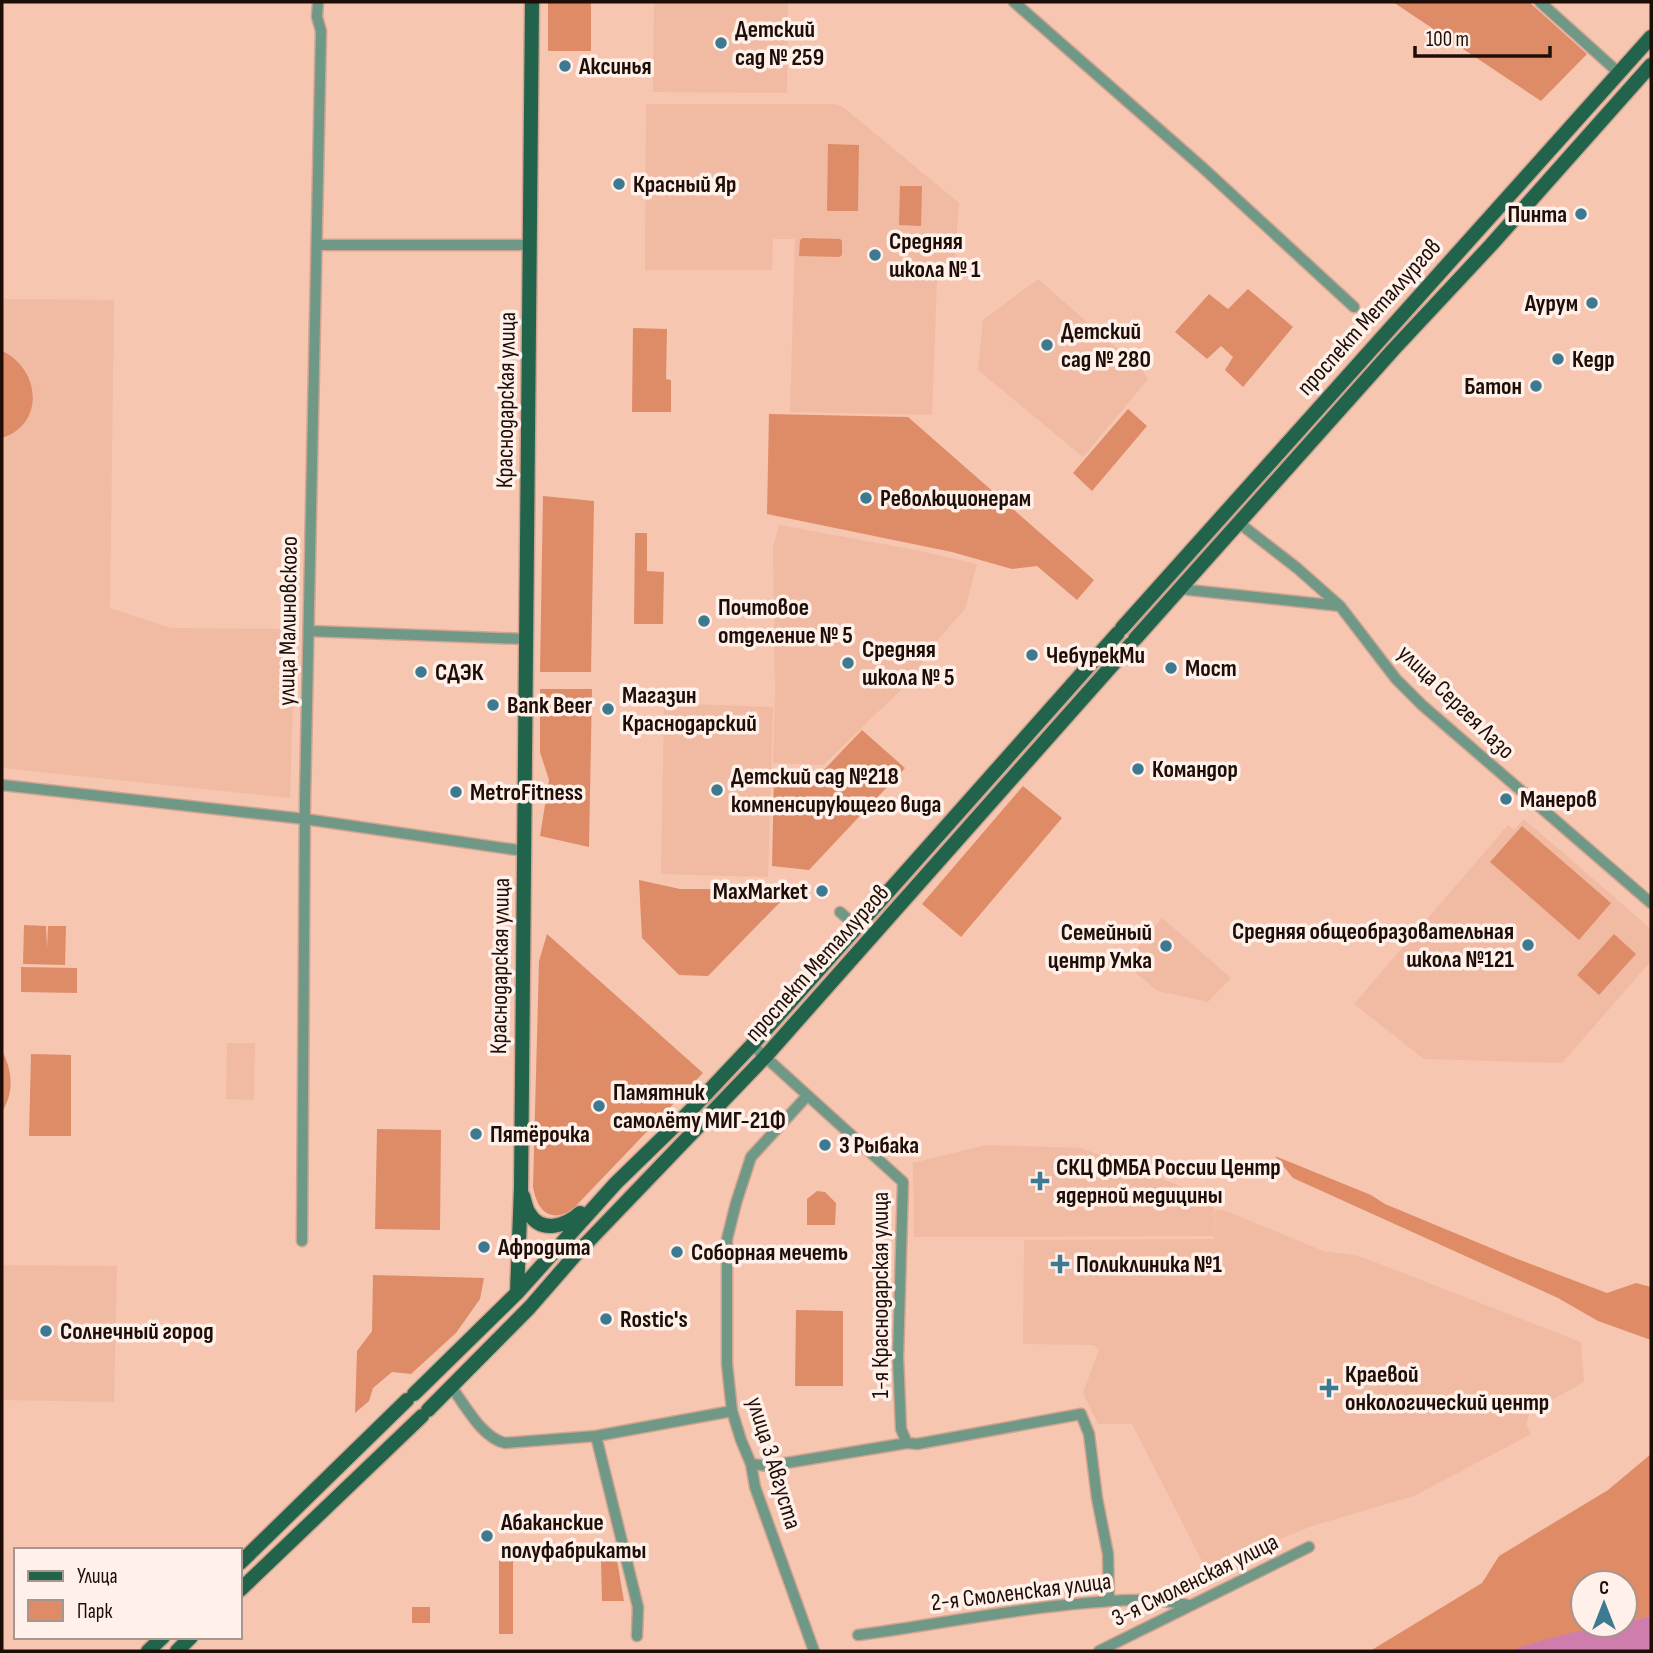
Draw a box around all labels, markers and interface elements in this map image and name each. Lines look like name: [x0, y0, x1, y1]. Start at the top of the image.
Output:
scale bar: [1415, 14, 1550, 58]
place label: Детский сад № 259: [735, 15, 824, 72]
text: 100 m: [1426, 27, 1469, 52]
marker: Детский сад № 259: [713, 35, 729, 51]
place label: Аксинья: [578, 52, 652, 81]
marker: Аксинья: [557, 58, 573, 74]
place label: Красный Яр: [633, 170, 737, 199]
marker: Красный Яр: [611, 176, 627, 192]
place label: Пинта: [1508, 200, 1567, 229]
marker: Пинта: [1573, 206, 1589, 222]
place label: Средняя школа № 1: [889, 227, 981, 284]
street label: проспект Металлургов: [1291, 232, 1447, 402]
marker: Средняя школа № 1: [867, 247, 883, 263]
place label: Аурум: [1524, 289, 1578, 318]
marker: Аурум: [1584, 295, 1600, 311]
street label: Краснодарская улица: [490, 312, 522, 488]
place label: Детский сад № 280: [1061, 317, 1151, 374]
marker: Детский сад № 280: [1039, 337, 1055, 353]
place label: Кедр: [1572, 345, 1615, 374]
marker: Кедр: [1550, 351, 1566, 367]
place label: Батон: [1464, 372, 1522, 401]
marker: Батон: [1528, 378, 1544, 394]
place label: Революционерам: [880, 484, 1031, 513]
marker: Революционерам: [858, 490, 874, 506]
street label: улица Малиновского: [272, 536, 304, 706]
place label: Почтовое отделение № 5: [718, 593, 853, 650]
marker: Почтовое отделение № 5: [696, 613, 712, 629]
place label: Средняя школа № 5: [862, 635, 955, 692]
street label: улица Сергея Лазо: [1391, 639, 1521, 765]
place label: ЧебурекМи: [1046, 641, 1145, 670]
marker: ЧебурекМи: [1024, 647, 1040, 663]
place label: Мост: [1185, 654, 1237, 683]
marker: Средняя школа № 5: [840, 655, 856, 671]
place label: СДЭК: [435, 658, 484, 687]
marker: Мост: [1163, 660, 1179, 676]
marker: СДЭК: [413, 664, 429, 680]
place label: Магазин Краснодарский: [622, 681, 757, 738]
place label: Bank Beer: [507, 691, 593, 720]
marker: Bank Beer: [485, 697, 501, 713]
marker: Магазин Краснодарский: [600, 701, 616, 717]
place label: Командор: [1152, 755, 1238, 784]
marker: Командор: [1130, 761, 1146, 777]
place label: Детский сад №218 компенсирующего вида: [731, 762, 941, 819]
place label: MetroFitness: [470, 778, 583, 807]
marker: Детский сад №218 компенсирующего вида: [709, 782, 725, 798]
marker: MetroFitness: [448, 784, 464, 800]
place label: Манеров: [1520, 785, 1597, 814]
marker: Манеров: [1498, 791, 1514, 807]
place label: MaxMarket: [713, 877, 808, 906]
street label: Краснодарская улица: [484, 878, 516, 1054]
street label: проспект Металлургов: [739, 878, 895, 1048]
marker: MaxMarket: [814, 883, 830, 899]
place label: Средняя общеобразовательная школа №121: [1232, 917, 1515, 974]
place label: Семейный центр Умка: [1048, 918, 1152, 975]
marker: Средняя общеобразовательная школа №121: [1520, 937, 1536, 953]
marker: Семейный центр Умка: [1158, 938, 1174, 954]
place label: Памятник самолёту МИГ-21Ф: [613, 1078, 786, 1135]
marker: Памятник самолёту МИГ-21Ф: [591, 1098, 607, 1114]
place label: Пятёрочка: [490, 1120, 590, 1149]
marker: Пятёрочка: [468, 1126, 484, 1142]
place label: 3 Рыбака: [839, 1131, 919, 1160]
marker: 3 Рыбака: [817, 1137, 833, 1153]
place label: СКЦ ФМБА России Центр ядерной медицины: [1056, 1153, 1281, 1210]
marker: СКЦ ФМБА России Центр ядерной медицины: [1030, 1171, 1050, 1191]
street label: 1-я Краснодарская улица: [866, 1192, 895, 1398]
place label: Афродита: [497, 1233, 591, 1262]
place label: Соборная мечеть: [691, 1238, 848, 1267]
marker: Афродита: [476, 1239, 492, 1255]
marker: Соборная мечеть: [669, 1244, 685, 1260]
place label: Поликлиника №1: [1076, 1250, 1223, 1279]
marker: Поликлиника №1: [1050, 1254, 1070, 1274]
place label: Rostic's: [620, 1305, 688, 1334]
marker: Rostic's: [598, 1311, 614, 1327]
place label: Солнечный город: [60, 1317, 214, 1346]
marker: Солнечный город: [38, 1323, 54, 1339]
place label: Краевой онкологический центр: [1345, 1360, 1549, 1417]
marker: Краевой онкологический центр: [1319, 1378, 1339, 1398]
street label: улица 3 Августа: [740, 1393, 808, 1533]
place label: Абаканские полуфабрикаты: [500, 1508, 646, 1565]
street label: 3-я Смоленская улица: [1107, 1527, 1283, 1633]
marker: Абаканские полуфабрикаты: [479, 1528, 495, 1544]
legend: [14, 1548, 242, 1639]
text: Улица: [77, 1564, 118, 1589]
street label: 2-я Смоленская улица: [929, 1567, 1113, 1617]
north arrow: [1569, 1569, 1639, 1639]
text: С: [1599, 1577, 1609, 1600]
text: Парк: [77, 1599, 112, 1624]

